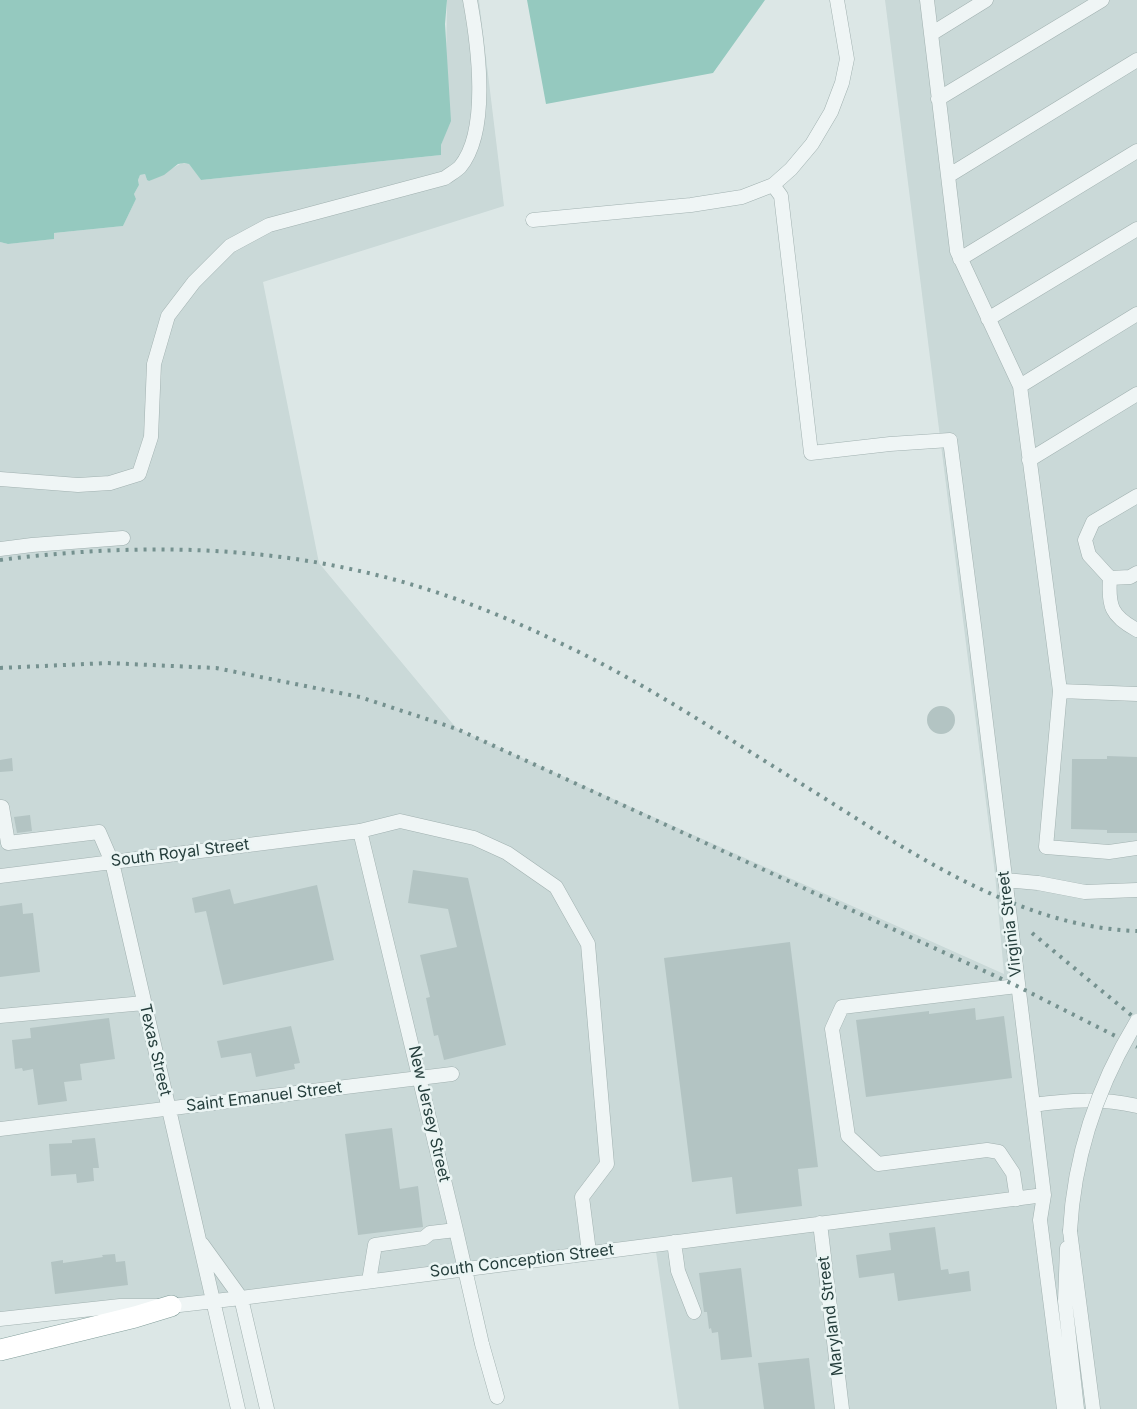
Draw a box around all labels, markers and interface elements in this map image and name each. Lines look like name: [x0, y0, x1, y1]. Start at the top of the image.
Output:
street label: South Royal Street: [110, 835, 250, 871]
street label: Virginia Street: [994, 870, 1026, 978]
street label: Texas Street: [135, 1002, 175, 1098]
street label: New Jersey Street: [404, 1044, 454, 1184]
street label: Saint Emanuel Street: [185, 1078, 343, 1116]
street label: South Conception Street: [429, 1240, 615, 1282]
street label: Maryland Street: [814, 1255, 848, 1377]

